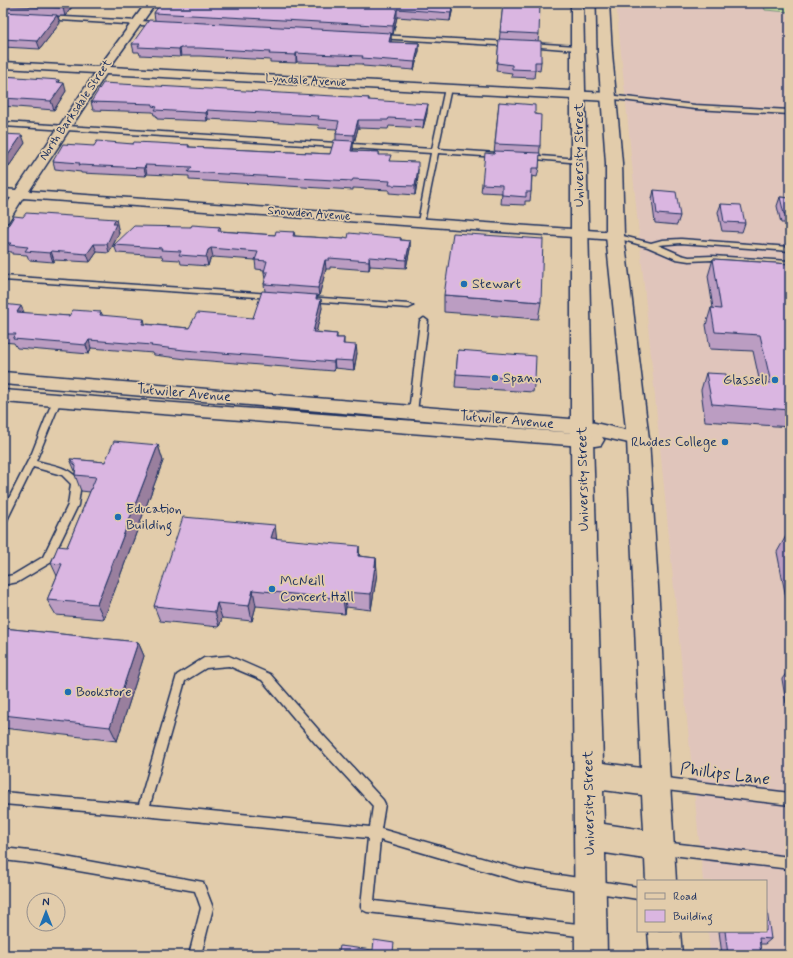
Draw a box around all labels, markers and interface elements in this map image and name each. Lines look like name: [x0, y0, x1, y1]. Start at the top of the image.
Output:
street label: North Barksdale Street: [36, 56, 116, 164]
street label: Lyndale Avenue: [265, 71, 347, 91]
street label: University Street: [570, 102, 588, 207]
street label: Snowden Avenue: [267, 203, 351, 225]
place label: Stewart: [472, 275, 521, 293]
marker: Stewart: [459, 279, 469, 289]
place label: Spann: [503, 369, 542, 387]
place label: Glassell: [723, 371, 767, 389]
marker: Spann: [490, 373, 500, 383]
marker: Glassell: [770, 375, 780, 385]
street label: Tutwiler Avenue: [136, 380, 232, 406]
street label: Tutwiler Avenue: [459, 407, 555, 433]
street label: University Street: [573, 426, 593, 531]
place label: Rhodes College: [631, 433, 717, 452]
marker: Rhodes College: [720, 437, 730, 447]
place label: Education Building: [126, 500, 182, 536]
marker: Education Building: [113, 512, 123, 522]
place label: McNeill Concert Hall: [280, 572, 354, 606]
marker: McNeill Concert Hall: [267, 584, 277, 594]
place label: Bookstore: [76, 683, 132, 701]
marker: Bookstore: [63, 687, 73, 697]
street label: University Street: [579, 750, 599, 855]
street label: Phillips Lane: [679, 758, 771, 790]
legend: [637, 880, 767, 932]
text: Road: [673, 889, 697, 905]
north arrow: [26, 892, 66, 932]
text: N: [42, 896, 50, 910]
text: Building: [673, 909, 713, 926]

